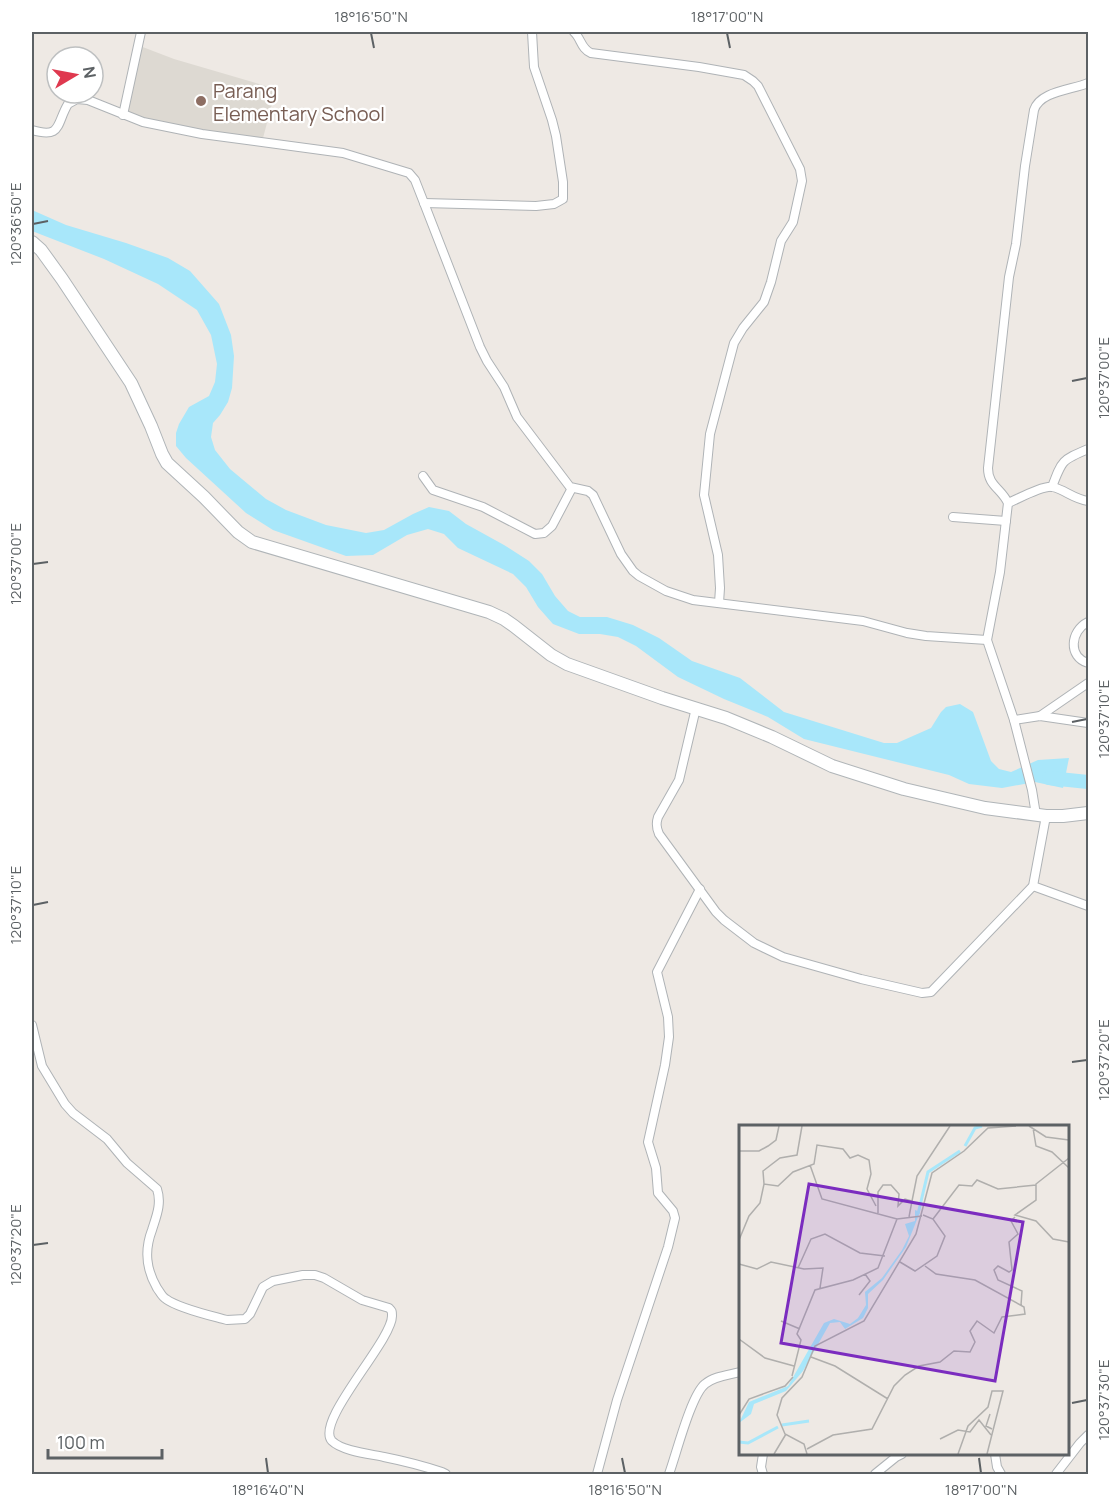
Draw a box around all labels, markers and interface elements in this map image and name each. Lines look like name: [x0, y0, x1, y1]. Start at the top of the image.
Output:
text: 18°16'50"N: [334, 6, 408, 27]
text: 18°17'00"N: [691, 6, 763, 27]
north arrow: [45, 45, 105, 105]
text: N: [78, 65, 102, 80]
place label: Parang Elementary School: [213, 77, 385, 127]
marker: Parang Elementary School: [194, 94, 208, 108]
text: 120°36'50"E: [5, 182, 26, 266]
text: 120°37'00"E: [1093, 337, 1114, 419]
text: 120°37'00"E: [5, 523, 26, 605]
text: 120°37'10"E: [1093, 680, 1114, 758]
text: 120°37'10"E: [5, 866, 26, 944]
text: 120°37'20"E: [1093, 1019, 1114, 1101]
inset map: [739, 1125, 1069, 1455]
text: 120°37'20"E: [5, 1204, 26, 1286]
text: 120°37'30"E: [1093, 1359, 1114, 1441]
scale bar: [48, 1422, 162, 1460]
text: 100 m: [57, 1430, 105, 1454]
text: 18°16'40"N: [232, 1479, 304, 1500]
text: 18°16'50"N: [588, 1479, 662, 1500]
text: 18°17'00"N: [945, 1479, 1017, 1500]

